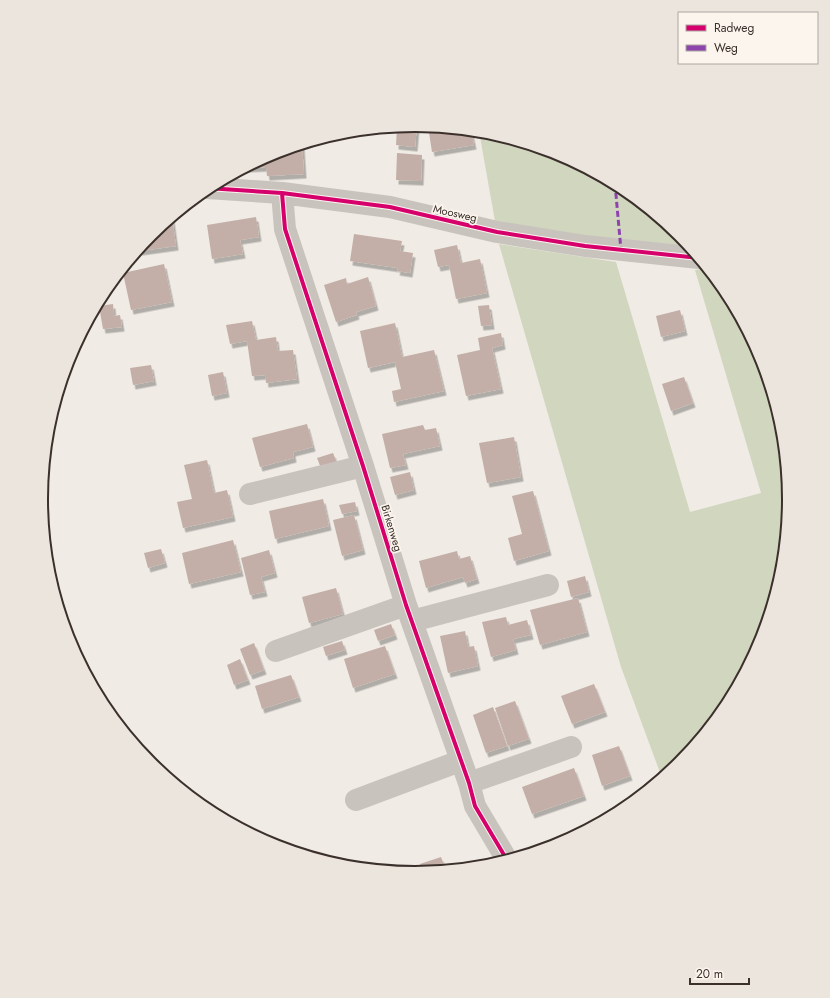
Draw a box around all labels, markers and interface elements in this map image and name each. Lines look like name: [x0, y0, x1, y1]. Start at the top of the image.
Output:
legend: [678, 12, 818, 64]
text: Radweg: [714, 19, 754, 37]
text: Weg: [714, 39, 738, 57]
street label: Moosweg: [431, 200, 479, 226]
street label: Birkenweg: [377, 503, 407, 553]
scale bar: [690, 960, 749, 986]
text: 20 m: [696, 965, 723, 983]

